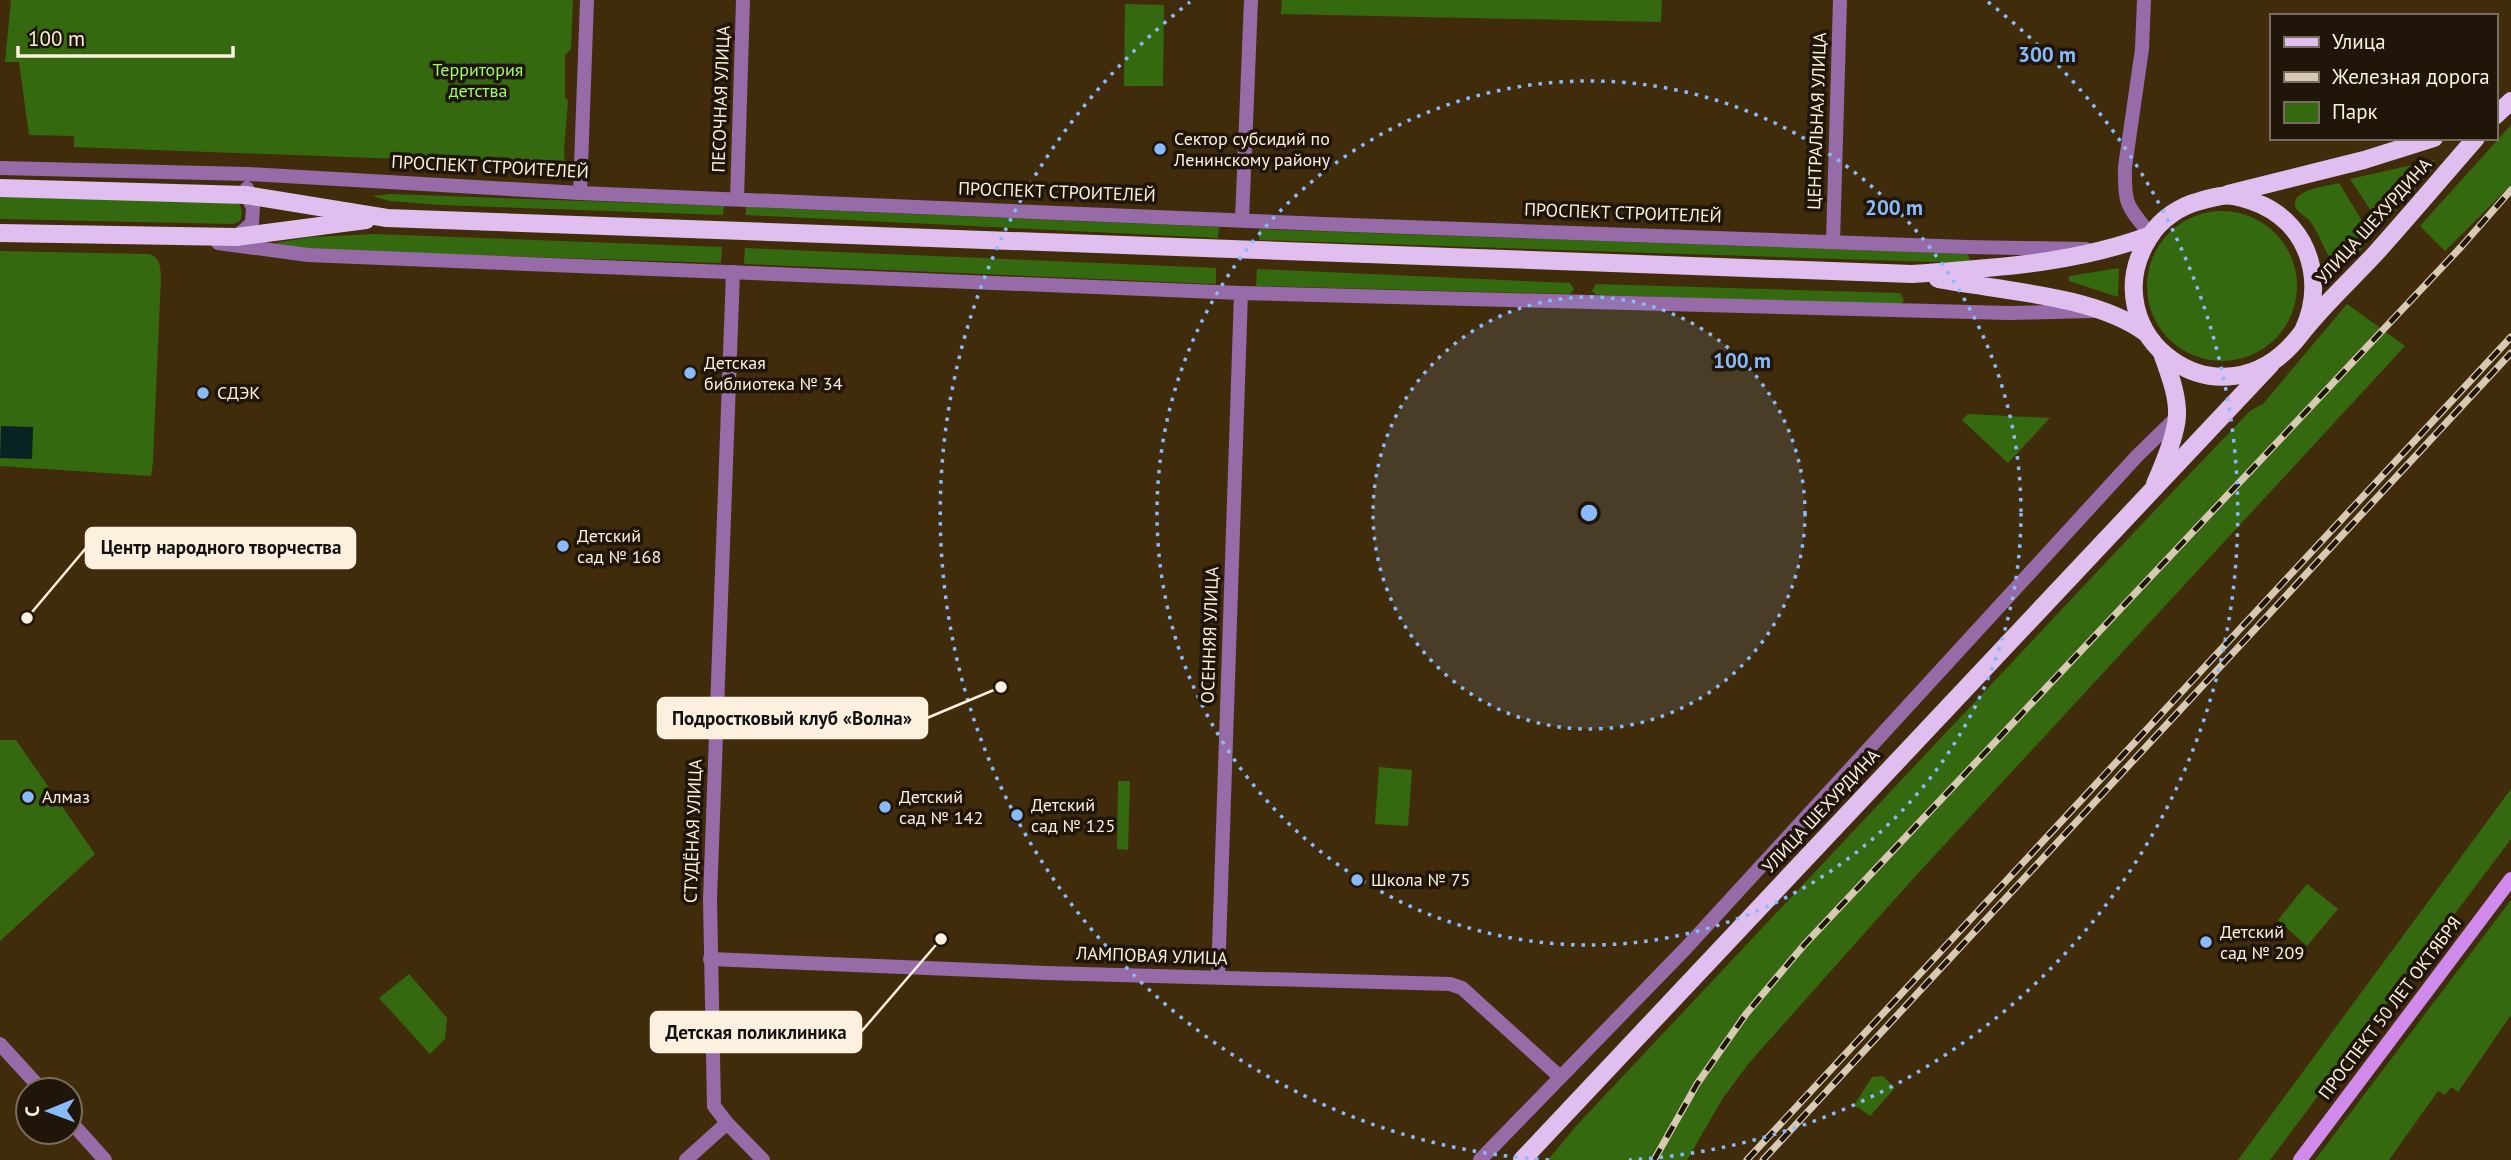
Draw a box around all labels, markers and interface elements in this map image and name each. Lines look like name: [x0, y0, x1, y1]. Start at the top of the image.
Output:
scale bar: [18, 14, 233, 58]
legend: [2270, 14, 2497, 140]
text: 100 m: [28, 25, 85, 52]
street label: ПЕСОЧНАЯ УЛИЦА: [706, 25, 735, 173]
text: Улица: [2332, 28, 2386, 55]
street label: ЦЕНТРАЛЬНАЯ УЛИЦА: [1802, 31, 1831, 210]
text: 300 m: [2018, 41, 2076, 68]
park label: Территория детства: [433, 58, 523, 102]
text: Железная дорога: [2331, 63, 2490, 90]
text: Парк: [2332, 98, 2378, 125]
place label: Сектор субсидий по Ленинскому району: [1173, 127, 1331, 171]
marker: Сектор субсидий по Ленинскому району: [1152, 141, 1168, 157]
street label: ПРОСПЕКТ СТРОИТЕЛЕЙ: [391, 150, 589, 183]
street label: УЛИЦА ШЕХУРДИНА: [2311, 153, 2437, 288]
street label: ПРОСПЕКТ СТРОИТЕЛЕЙ: [958, 177, 1156, 206]
text: 200 m: [1865, 194, 1923, 221]
street label: ПРОСПЕКТ СТРОИТЕЛЕЙ: [1524, 198, 1722, 227]
text: 100 m: [1713, 347, 1771, 374]
place label: Детская библиотека № 34: [704, 351, 843, 395]
marker: Детская библиотека № 34: [682, 365, 698, 381]
place label: СДЭК: [217, 381, 260, 404]
marker: СДЭК: [195, 385, 211, 401]
centre of rings: [1577, 501, 1601, 525]
place label: Детский сад № 168: [577, 524, 661, 568]
callout: Центр народного творчества: [86, 528, 355, 568]
text: Центр народного творчества: [101, 535, 341, 559]
marker: Детский сад № 168: [555, 538, 571, 554]
street label: ОСЕННЯЯ УЛИЦА: [1196, 566, 1223, 704]
callout: Подростковый клуб «Волна»: [658, 698, 927, 738]
text: Подростковый клуб «Волна»: [672, 706, 912, 730]
street label: УЛИЦА ШЕХУРДИНА: [1757, 743, 1885, 878]
street label: СТУДЁНАЯ УЛИЦА: [678, 758, 707, 903]
place label: Алмаз: [42, 785, 90, 808]
place label: Детский сад № 142: [899, 785, 983, 829]
marker: Алмаз: [20, 789, 36, 805]
place label: Детский сад № 125: [1031, 793, 1115, 837]
marker: Детский сад № 142: [877, 799, 893, 815]
marker: Детский сад № 125: [1009, 807, 1025, 823]
place label: Школа № 75: [1371, 868, 1470, 891]
marker: Школа № 75: [1349, 872, 1365, 888]
street label: ПРОСПЕКТ 50 ЛЕТ ОКТЯБРЯ: [2313, 912, 2466, 1104]
place label: Детский сад № 209: [2220, 920, 2304, 964]
marker: Детский сад № 209: [2198, 934, 2214, 950]
street label: ЛАМПОВАЯ УЛИЦА: [1075, 941, 1229, 970]
callout: Детская поликлиника: [651, 1012, 861, 1052]
text: Детская поликлиника: [665, 1020, 847, 1044]
north arrow: [14, 1076, 84, 1146]
text: С: [20, 1105, 44, 1117]

